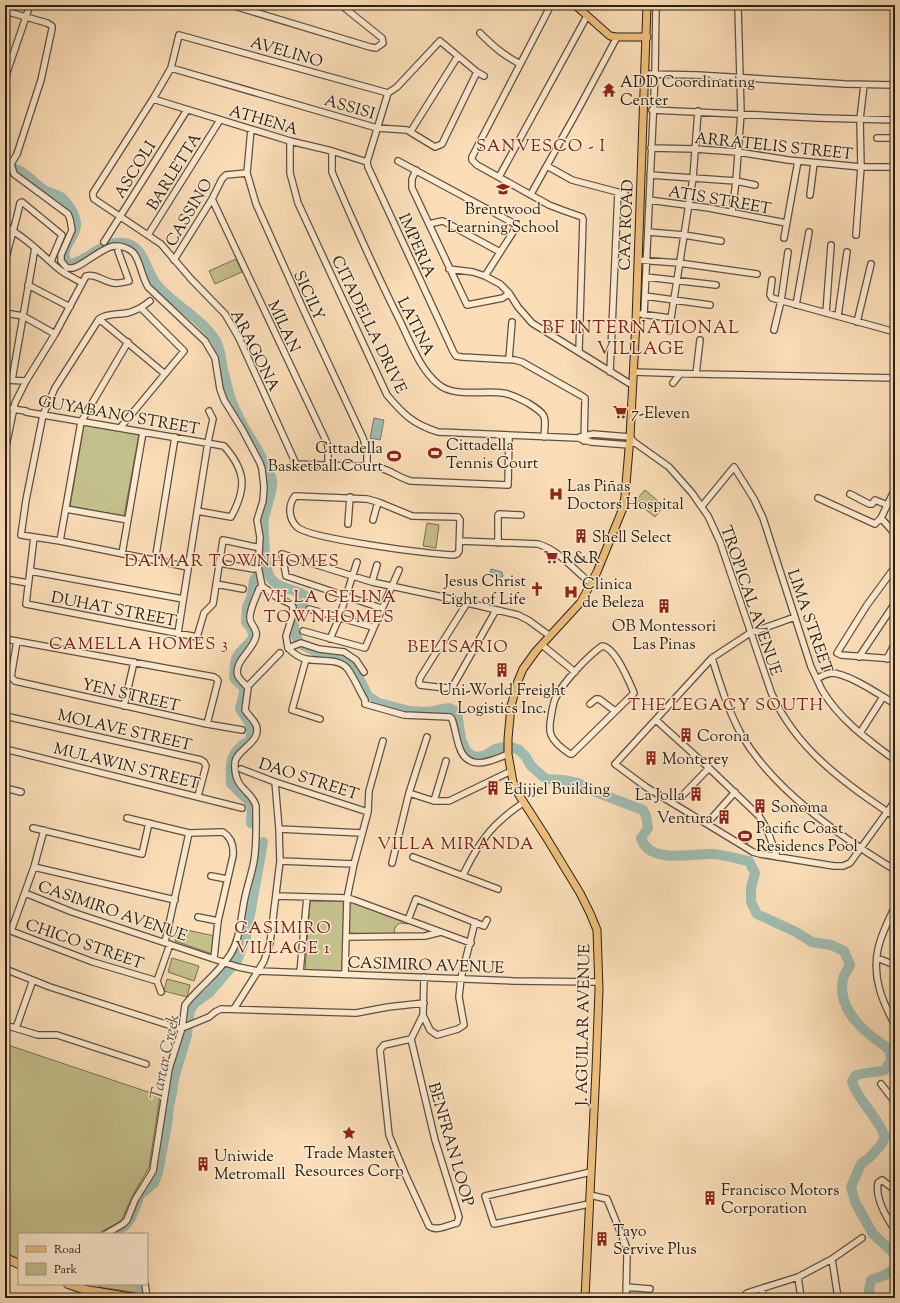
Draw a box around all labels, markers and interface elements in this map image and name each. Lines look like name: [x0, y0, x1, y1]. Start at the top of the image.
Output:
street label: AVELINO: [247, 32, 325, 75]
place label: ADD Coordinating Center: [620, 72, 755, 113]
temple icon: ADD Coordinating Center: [601, 82, 617, 98]
street label: ASSISI: [321, 90, 377, 127]
street label: ATHENA: [226, 101, 300, 142]
street label: ARRATELIS STREET: [693, 128, 854, 167]
street label: BARLETTA: [142, 129, 208, 216]
district label: SANVESCO - I: [476, 135, 606, 159]
street label: ASCOLI: [109, 137, 163, 203]
street label: CASSINO: [161, 175, 219, 252]
street label: CAA ROAD: [614, 179, 641, 271]
school or university icon: Brentwood Learning School: [495, 181, 511, 197]
street label: ATIS STREET: [666, 181, 773, 222]
place label: Brentwood Learning School: [447, 199, 560, 240]
street label: IMPERIA: [391, 210, 440, 282]
street label: CITADELLA DRIVE: [324, 252, 411, 398]
street label: SICILY: [286, 268, 329, 325]
street label: LATINA: [390, 294, 439, 361]
street label: MILAN: [261, 297, 305, 357]
street label: ARAGONA: [223, 306, 284, 396]
district label: BF INTERNATIONAL VILLAGE: [542, 316, 740, 363]
street label: GUYABANO STREET: [36, 391, 201, 442]
place label: 7-Eleven: [631, 403, 691, 426]
supermarket icon: 7-Eleven: [612, 404, 628, 420]
place label: Cittadella Tennis Court: [446, 435, 539, 476]
place label: Cittadella Basketball Court: [268, 438, 384, 479]
sports icon: Cittadella Tennis Court: [427, 445, 443, 461]
sports icon: Cittadella Basketball Court: [386, 448, 402, 464]
place label: Las Piñas Doctors Hospital: [567, 476, 684, 517]
hospital icon: Las Piñas Doctors Hospital: [548, 486, 564, 502]
street label: TROPICAL AVENUE: [713, 523, 786, 679]
place label: Shell Select: [592, 527, 672, 550]
building icon: Shell Select: [573, 528, 589, 544]
place label: R&R: [562, 548, 600, 571]
supermarket icon: R&R: [543, 549, 559, 565]
district label: DAIMAR TOWNHOMES: [124, 550, 340, 574]
street label: LIMA STREET: [780, 567, 837, 677]
place label: Jesus Christ Light of Life: [441, 571, 527, 612]
place label: Clinica de Beleza: [582, 574, 645, 615]
church icon: Jesus Christ Light of Life: [529, 581, 545, 597]
hospital icon: Clinica de Beleza: [563, 584, 579, 600]
district label: VILLA CELINA TOWNHOMES: [261, 586, 397, 630]
street label: DUHAT STREET: [49, 587, 178, 634]
building icon: OB Montessori Las Pinas: [656, 598, 672, 614]
place label: OB Montessori Las Pinas: [612, 616, 717, 657]
district label: CAMELLA HOMES 3: [49, 633, 229, 657]
district label: BELISARIO: [407, 636, 509, 660]
building icon: Uni-World Freight Logistics Inc.: [494, 662, 510, 678]
street label: YEN STREET: [79, 674, 182, 719]
place label: Uni-World Freight Logistics Inc.: [438, 680, 566, 721]
district label: THE LEGACY SOUTH: [628, 694, 824, 718]
street label: MOLAVE STREET: [55, 705, 194, 758]
place label: Corona: [697, 726, 750, 749]
building icon: Corona: [678, 727, 694, 743]
street label: MULAWIN STREET: [51, 738, 202, 797]
place label: Monterey: [662, 749, 729, 772]
building icon: Monterey: [643, 750, 659, 766]
street label: DAO STREET: [255, 753, 361, 807]
place label: Edijjel Building: [504, 779, 610, 802]
building icon: Edijjel Building: [485, 780, 501, 796]
place label: La Jolla: [635, 785, 686, 808]
building icon: La Jolla: [688, 786, 704, 802]
place label: Sonoma: [771, 797, 829, 820]
building icon: Sonoma: [752, 798, 768, 814]
place label: Ventura: [657, 808, 714, 831]
building icon: Ventura: [716, 809, 732, 825]
place label: Pacific Coast Residencs Pool: [756, 818, 859, 859]
sports icon: Pacific Coast Residencs Pool: [737, 828, 753, 844]
district label: VILLA MIRANDA: [377, 833, 535, 857]
street label: CASIMIRO AVENUE: [34, 876, 190, 949]
street label: CHICO STREET: [22, 914, 146, 976]
district label: CASIMIRO VILLAGE 1: [234, 917, 332, 961]
street label: J. AGUILAR AVENUE: [572, 944, 597, 1107]
street label: CASIMIRO AVENUE: [347, 952, 505, 981]
water label: Tartar Creek: [145, 1012, 187, 1102]
street label: BENFRAN LOOP: [421, 1080, 478, 1209]
place icon: Trade Master Resources Corp: [341, 1125, 357, 1141]
place label: Trade Master Resources Corp: [294, 1143, 404, 1184]
place label: Uniwide Metromall: [214, 1146, 286, 1187]
building icon: Uniwide Metromall: [195, 1156, 211, 1172]
place label: Francisco Motors Corporation: [721, 1180, 839, 1221]
building icon: Francisco Motors Corporation: [702, 1190, 718, 1206]
place label: Tayo Servive Plus: [613, 1221, 696, 1262]
building icon: Tayo Servive Plus: [594, 1231, 610, 1247]
legend: [18, 1233, 148, 1285]
text: Road: [54, 1241, 81, 1259]
text: Park: [54, 1261, 77, 1279]

